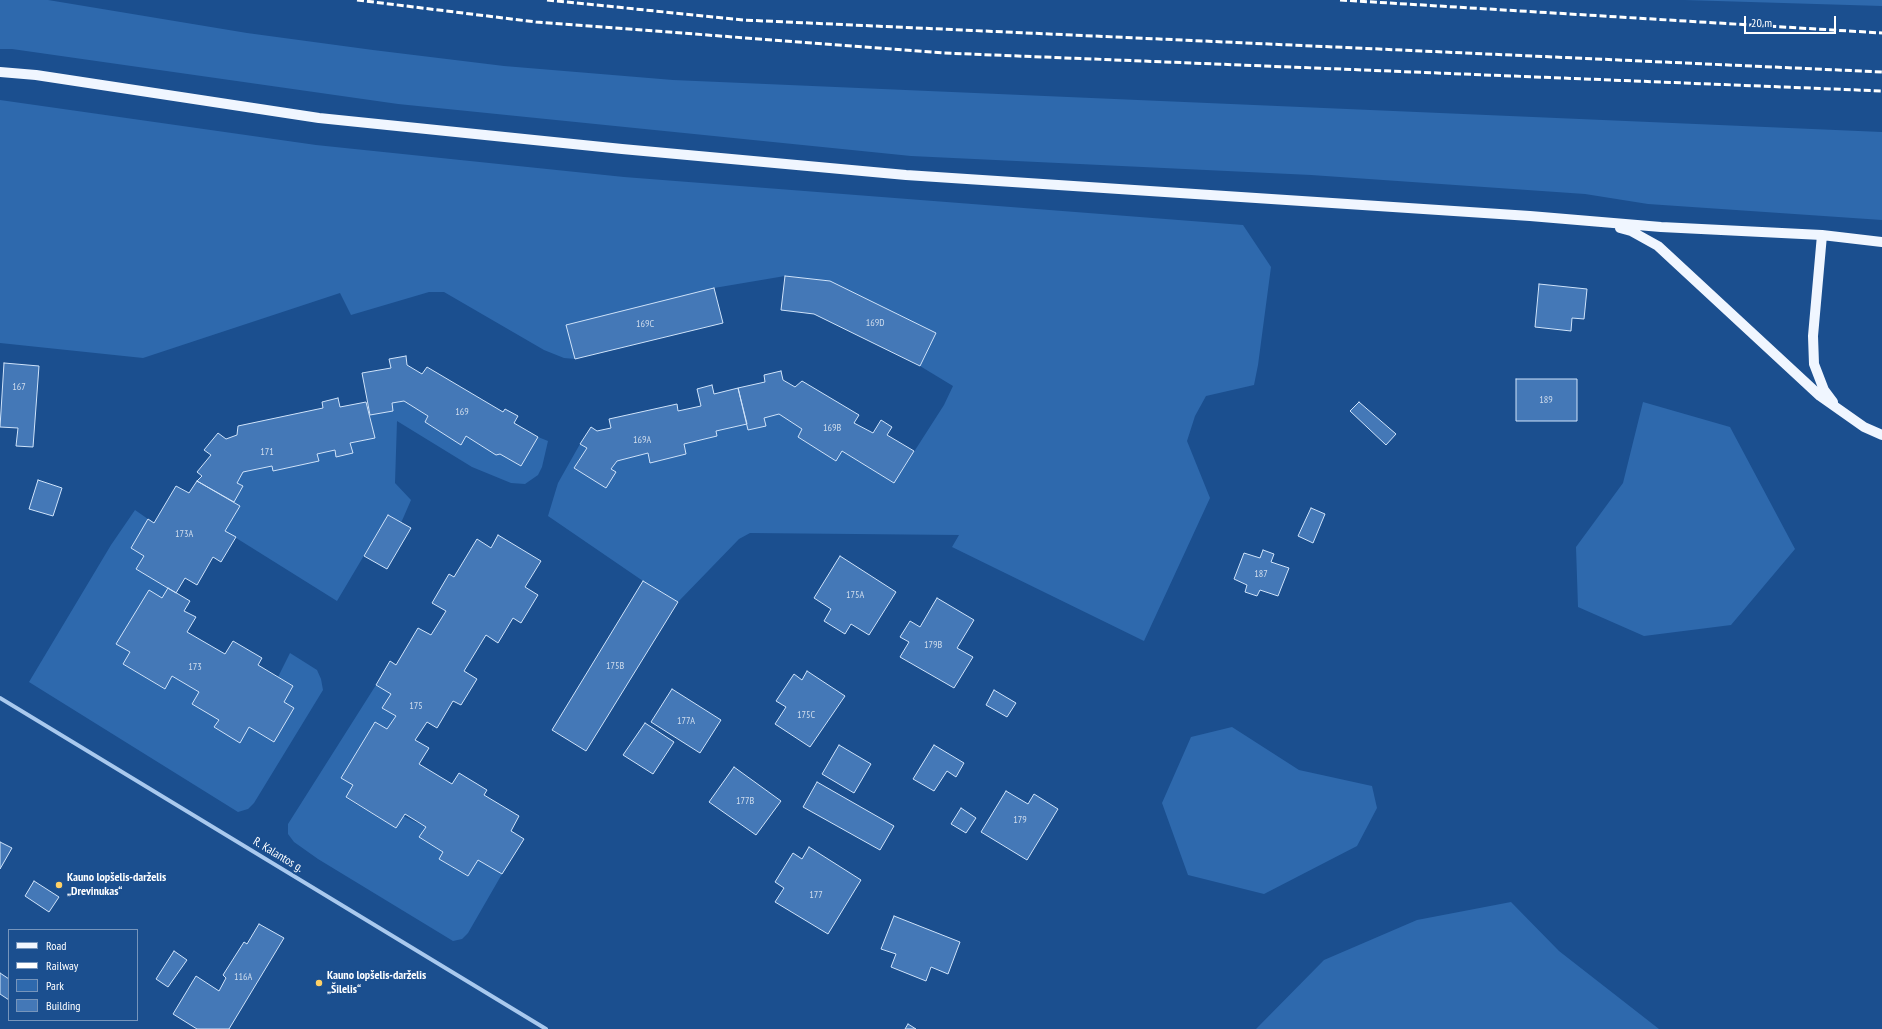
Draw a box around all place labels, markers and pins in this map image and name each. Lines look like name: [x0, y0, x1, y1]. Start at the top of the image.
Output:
place label: Kauno lopšelis-darželis „Drevinukas“: [67, 871, 166, 899]
marker: Kauno lopšelis-darželis „Drevinukas“: [54, 880, 64, 890]
place label: Kauno lopšelis-darželis „Šilelis“: [327, 969, 426, 997]
marker: Kauno lopšelis-darželis „Šilelis“: [314, 978, 324, 988]

